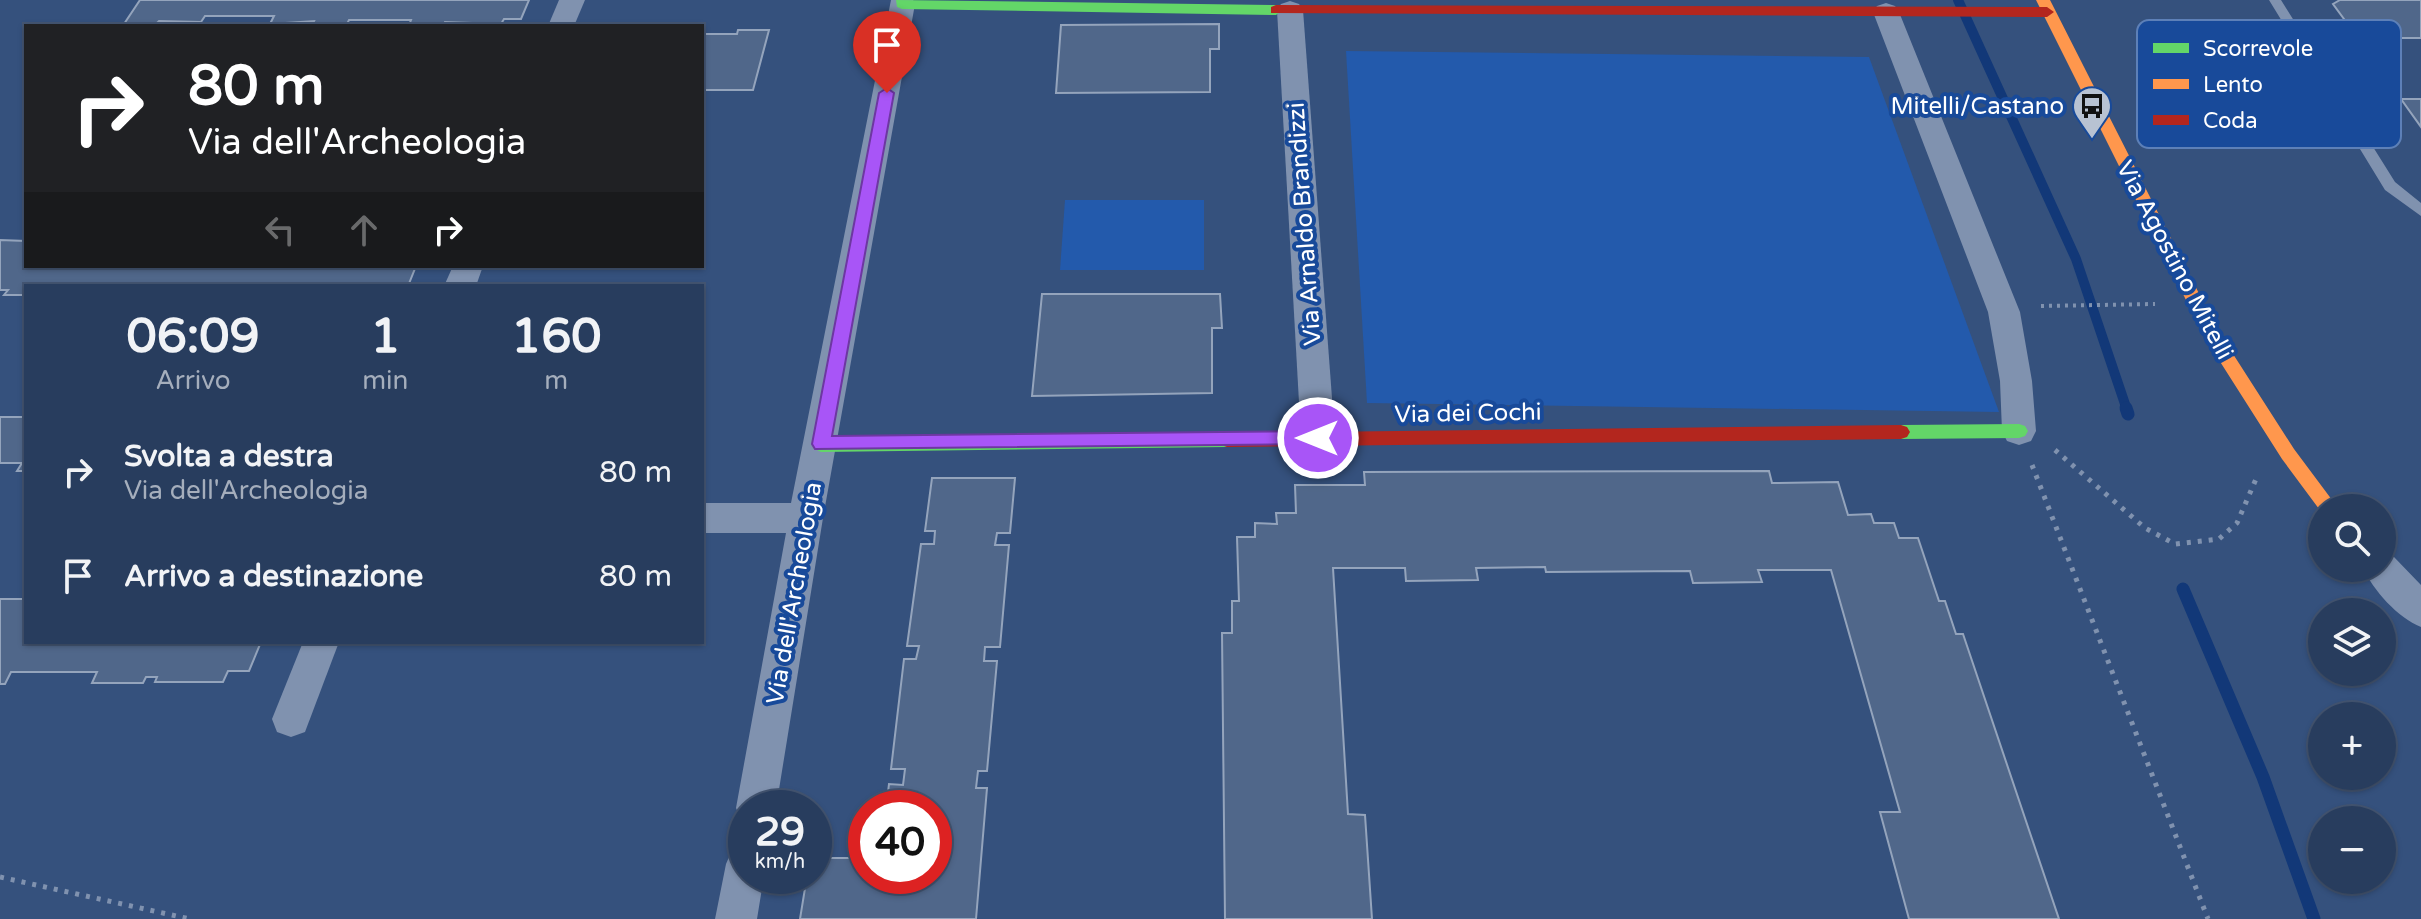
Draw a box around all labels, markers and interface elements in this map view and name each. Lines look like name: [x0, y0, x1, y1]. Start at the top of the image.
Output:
pin: [853, 11, 921, 93]
legend: [2137, 20, 2401, 148]
icon: arrive: [865, 23, 909, 67]
text: Scorrevole: [2203, 36, 2313, 62]
text: 80 m: [188, 53, 324, 120]
icon: right: [56, 56, 160, 160]
text: Lento: [2203, 72, 2263, 98]
bus stop icon: Mitelli/Castano: [2071, 85, 2113, 140]
place label: Mitelli/Castano: [1890, 92, 2064, 121]
street label: Via Arnaldo Brandizzi: [1282, 101, 1327, 347]
text: Coda: [2203, 108, 2258, 134]
text: Via dell'Archeologia: [188, 121, 526, 164]
street label: Via Agostino Mitelli: [2110, 156, 2239, 365]
icon: left: [258, 208, 302, 252]
icon: ahead: [342, 208, 386, 252]
icon: right: [426, 208, 470, 252]
text: 06:09: [127, 308, 260, 366]
text: 1: [370, 308, 400, 366]
text: 160: [511, 308, 601, 366]
text: Arrivo: [156, 365, 231, 396]
text: min: [362, 365, 408, 396]
text: m: [544, 365, 568, 396]
position arrow: [1276, 396, 1360, 480]
street label: Via dei Cochi: [1394, 398, 1542, 429]
text: Svolta a destra: [124, 438, 334, 475]
icon: right: [56, 450, 100, 494]
text: 80 m: [599, 454, 672, 491]
text: Via dell'Archeologia: [124, 475, 368, 506]
street label: Via dell'Archeologia: [761, 480, 828, 707]
map controls: [2308, 494, 2396, 894]
button: search: [2308, 494, 2396, 582]
icon: arrive: [56, 554, 100, 598]
text: Arrivo a destinazione: [124, 558, 423, 595]
text: 80 m: [599, 558, 672, 595]
button: layers: [2308, 598, 2396, 686]
button: +: [2308, 702, 2396, 790]
speed limit sign: 40: [848, 790, 952, 894]
button: −: [2308, 806, 2396, 894]
text: 29: [755, 808, 805, 856]
text: km/h: [755, 850, 805, 874]

